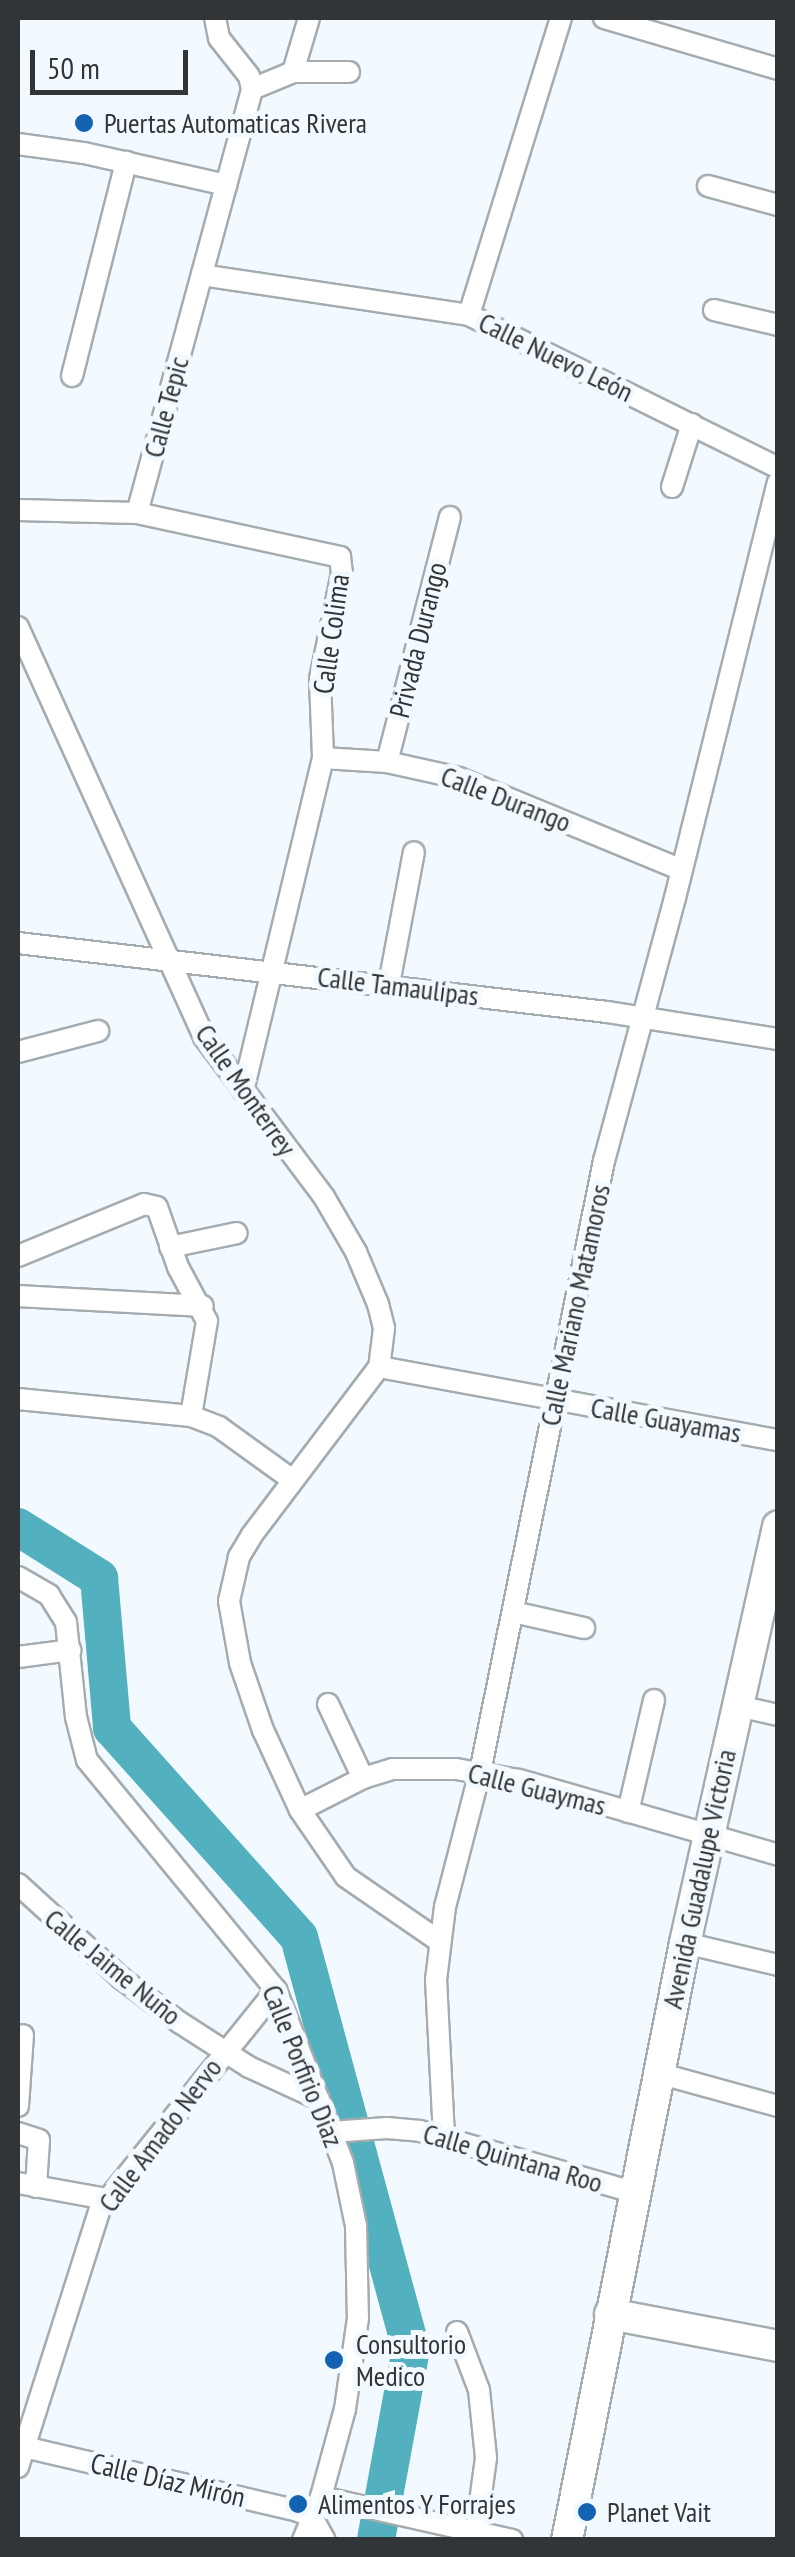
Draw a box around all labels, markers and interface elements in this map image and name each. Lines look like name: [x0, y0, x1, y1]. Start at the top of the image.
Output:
scale bar: [35, 30, 192, 92]
text: 50 m: [47, 48, 100, 87]
place label: Puertas Automaticas Rivera: [104, 106, 368, 140]
marker: Puertas Automaticas Rivera: [73, 112, 95, 134]
street label: Calle Nuevo León: [473, 305, 639, 409]
street label: Calle Tepic: [136, 353, 196, 461]
street label: Privada Durango: [382, 559, 454, 721]
street label: Calle Colima: [306, 572, 356, 696]
street label: Calle Durango: [436, 759, 576, 839]
street label: Calle Tamaulipas: [315, 959, 481, 1013]
street label: Calle Monterrey: [189, 1018, 303, 1162]
street label: Calle Mariano Matamoros: [533, 1181, 617, 1429]
street label: Calle Guayamas: [588, 1390, 744, 1450]
street label: Avenida Guadalupe Victoria: [655, 1746, 743, 2012]
street label: Calle Guaymas: [465, 1756, 609, 1822]
street label: Calle Jaime Nuño: [38, 1902, 188, 2032]
street label: Calle Porfirio Diaz: [255, 1980, 351, 2152]
street label: Calle Amado Nervo: [91, 2051, 229, 2219]
street label: Calle Quintana Roo: [419, 2116, 607, 2200]
place label: Consultorio Medico: [356, 2327, 466, 2393]
marker: Consultorio Medico: [321, 2347, 347, 2373]
street label: Calle Díaz Mirón: [87, 2446, 249, 2514]
place label: Alimentos Y Forrajes: [318, 2487, 517, 2521]
marker: Alimentos Y Forrajes: [287, 2493, 309, 2515]
place label: Planet Vait: [607, 2495, 712, 2529]
marker: Planet Vait: [576, 2501, 598, 2523]

